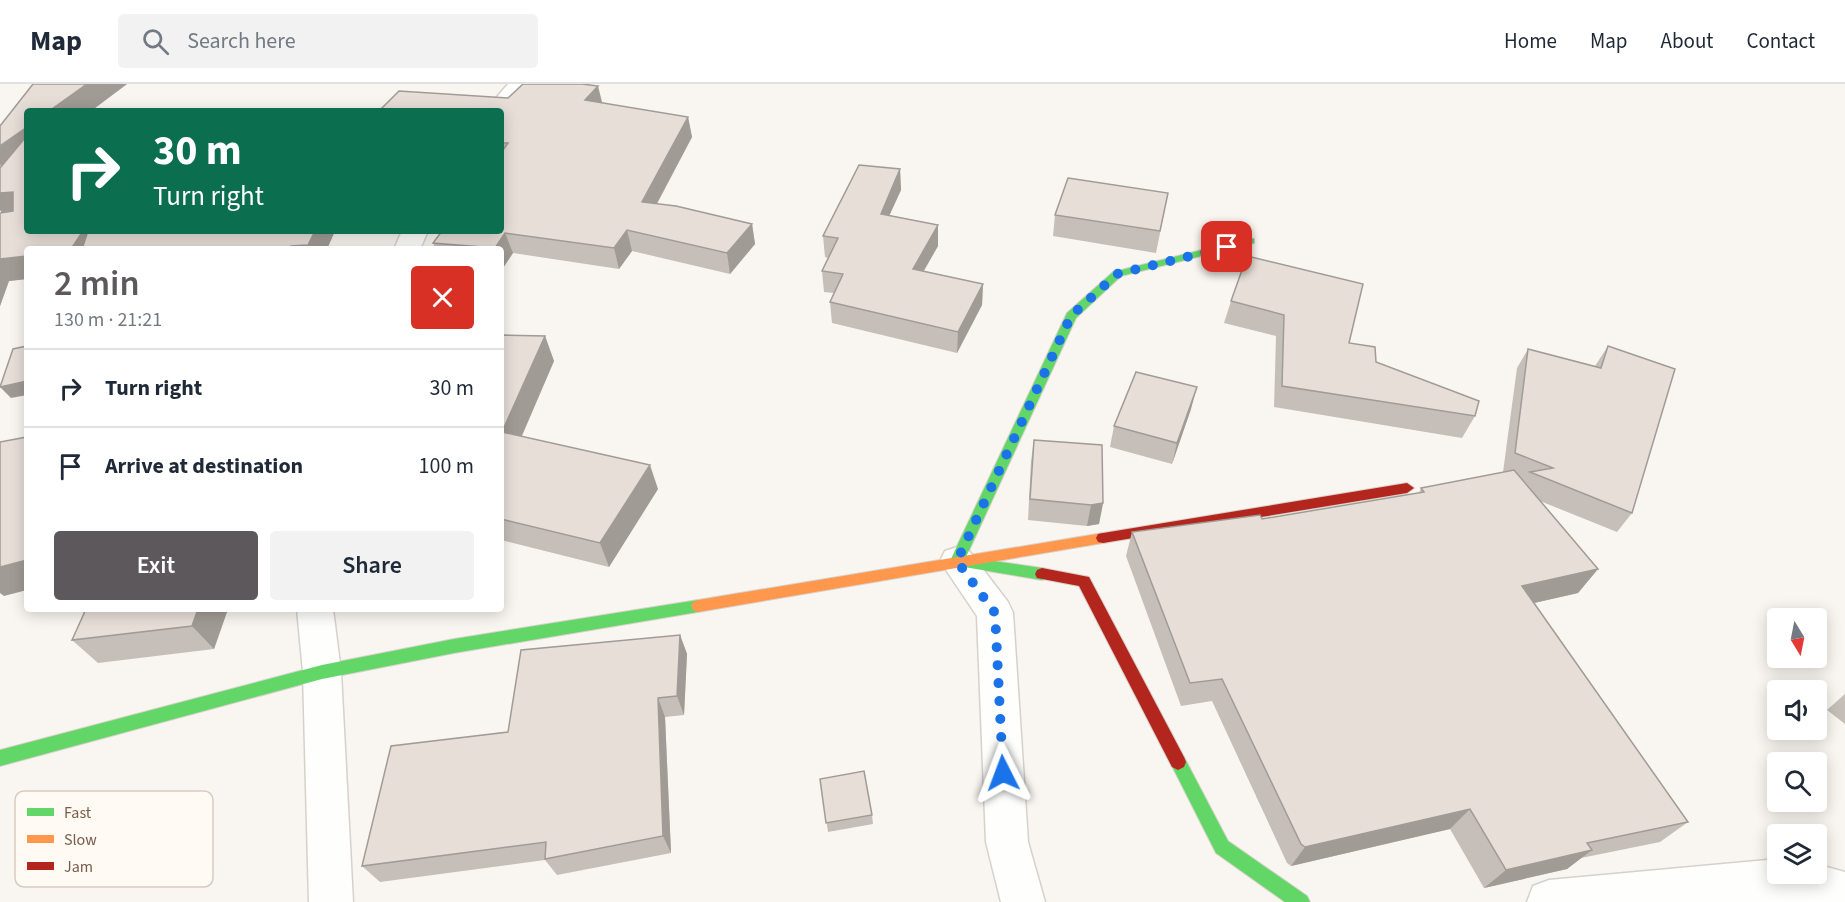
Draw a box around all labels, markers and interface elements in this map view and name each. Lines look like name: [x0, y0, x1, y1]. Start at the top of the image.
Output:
search box: [118, 14, 538, 68]
text: Map: [30, 21, 82, 61]
icon: search: [139, 25, 172, 58]
text: Search here: [187, 25, 296, 57]
text: Home: [1504, 26, 1557, 56]
text: Map: [1590, 26, 1628, 56]
text: About: [1661, 26, 1713, 56]
text: Contact: [1746, 26, 1815, 56]
text: 30 m: [153, 121, 242, 181]
icon: right: [54, 132, 132, 210]
text: Turn right: [153, 177, 264, 216]
pin: [1201, 221, 1252, 272]
icon: arrive: [1210, 230, 1243, 263]
text: 2 min: [54, 258, 140, 309]
button: close: [411, 266, 474, 329]
text: 130 m · 21:21: [54, 306, 162, 334]
icon: right: [54, 372, 87, 405]
text: Turn right: [105, 372, 202, 404]
text: 30 m: [429, 372, 474, 404]
icon: arrive: [54, 450, 87, 483]
text: Arrive at destination: [105, 450, 303, 482]
text: 100 m: [419, 450, 474, 482]
button: Exit: [54, 531, 258, 600]
button: Share: [270, 531, 474, 600]
north arrow: [1767, 608, 1827, 668]
map controls: [1767, 608, 1827, 884]
button: sound: [1767, 680, 1827, 740]
position arrow: [971, 741, 1035, 805]
button: search: [1767, 752, 1827, 812]
legend: [15, 791, 213, 887]
text: Fast: [64, 802, 92, 824]
button: layers: [1767, 824, 1827, 884]
text: Slow: [64, 829, 97, 851]
text: Jam: [64, 856, 93, 878]

